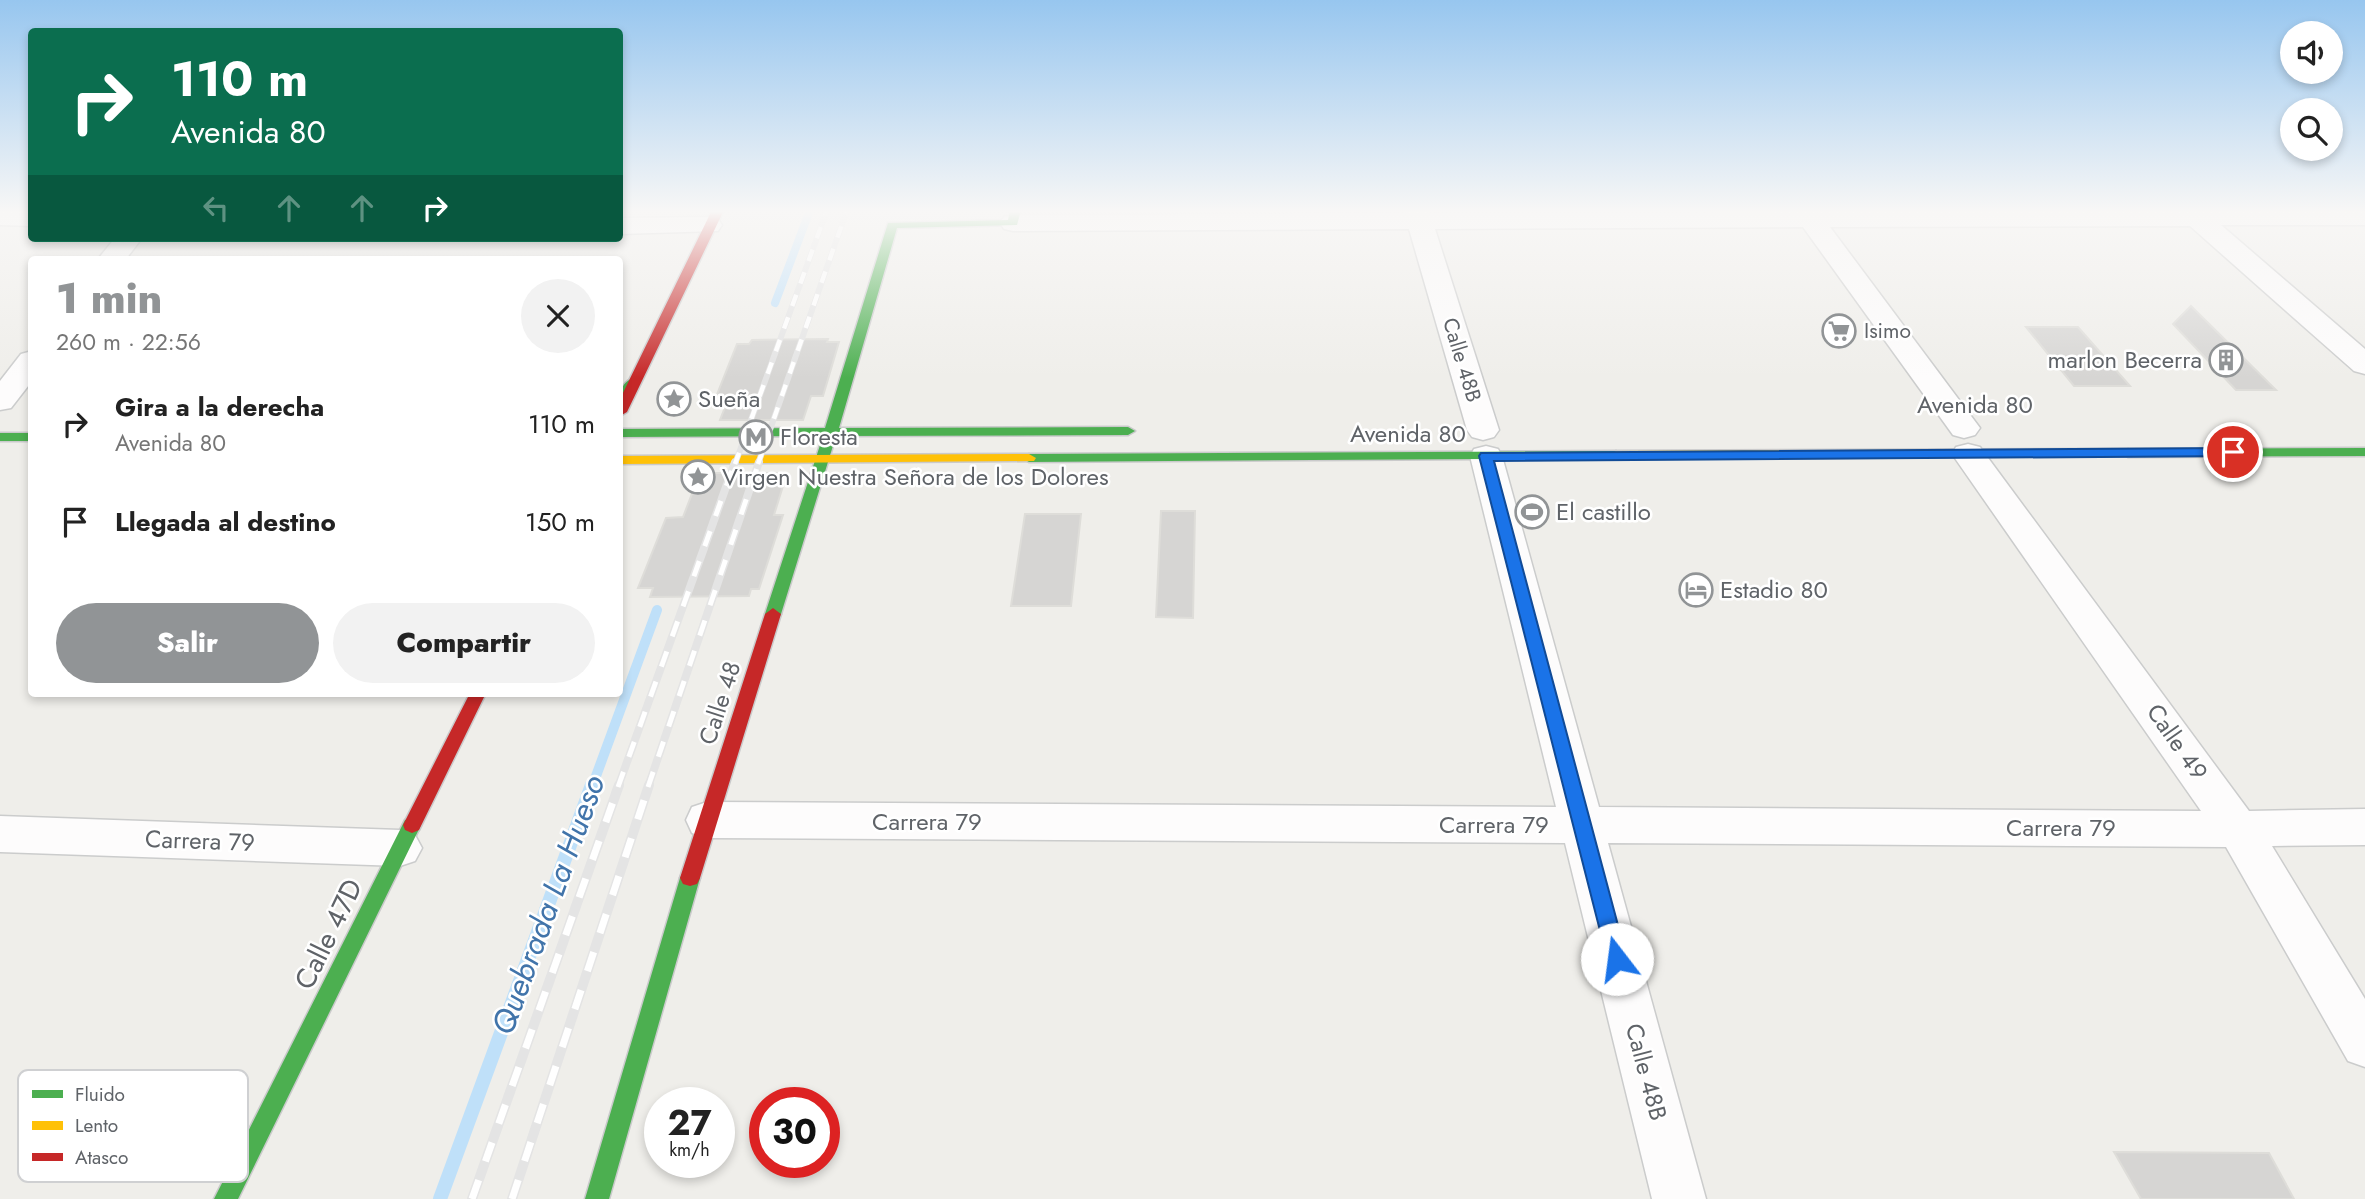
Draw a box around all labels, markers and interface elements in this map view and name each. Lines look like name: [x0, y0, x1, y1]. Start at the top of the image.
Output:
map controls: [2280, 21, 2343, 161]
button: sound: [2280, 21, 2343, 84]
text: 110 m: [171, 44, 308, 114]
icon: right: [56, 56, 147, 147]
button: search: [2280, 98, 2343, 161]
text: Avenida 80: [171, 109, 326, 155]
icon: left: [197, 189, 235, 227]
icon: ahead: [270, 189, 308, 227]
icon: ahead: [343, 189, 381, 227]
icon: right: [416, 189, 454, 227]
text: 1 min: [56, 268, 162, 329]
button: close: [521, 279, 595, 353]
supermarket icon: Isimo: [1820, 312, 1858, 350]
street label: Calle 48B: [1435, 314, 1489, 406]
place label: Isimo: [1864, 316, 1911, 346]
text: 260 m · 22:56: [56, 325, 201, 359]
building icon: marlon Becerra: [2207, 341, 2245, 379]
place label: marlon Becerra: [2047, 342, 2202, 377]
place icon: Sueña: [655, 380, 693, 418]
place label: Sueña: [698, 381, 760, 416]
street label: Avenida 80: [1917, 387, 2033, 422]
text: Gira a la derecha: [115, 388, 324, 426]
icon: right: [56, 405, 94, 443]
text: 110 m: [528, 405, 595, 443]
street label: Avenida 80: [1350, 416, 1466, 451]
metro station icon: Floresta: [737, 418, 775, 456]
place label: Floresta: [780, 419, 858, 454]
pin: [2203, 422, 2263, 482]
text: Avenida 80: [115, 426, 226, 460]
icon: arrive: [2214, 433, 2252, 471]
place icon: Virgen Nuestra Señora de los Dolores: [679, 458, 717, 496]
place label: Virgen Nuestra Señora de los Dolores: [722, 459, 1109, 494]
sports icon: El castillo: [1513, 493, 1551, 531]
place label: El castillo: [1556, 494, 1651, 529]
icon: arrive: [56, 503, 94, 541]
text: Llegada al destino: [115, 503, 336, 541]
text: 150 m: [525, 503, 595, 541]
hotel icon: Estadio 80: [1677, 571, 1715, 609]
place label: Estadio 80: [1720, 572, 1828, 607]
button: Salir: [56, 603, 319, 683]
button: Compartir: [333, 603, 595, 683]
street label: Calle 48: [690, 657, 749, 749]
street label: Calle 49: [2138, 696, 2217, 787]
water label: Quebrada La Hueso: [480, 769, 616, 1041]
street label: Carrera 79: [872, 804, 982, 839]
street label: Carrera 79: [1439, 807, 1549, 842]
street label: Carrera 79: [2006, 810, 2116, 845]
street label: Carrera 79: [145, 821, 256, 860]
street label: Calle 47D: [284, 872, 373, 996]
position arrow: [1580, 922, 1654, 996]
street label: Calle 48B: [1617, 1019, 1676, 1124]
legend: [18, 1070, 248, 1182]
text: Fluido: [75, 1081, 125, 1108]
speed limit sign: 30: [749, 1087, 840, 1178]
text: 27: [667, 1098, 712, 1148]
text: Lento: [75, 1112, 118, 1139]
text: km/h: [669, 1137, 710, 1163]
text: Atasco: [75, 1144, 128, 1171]

